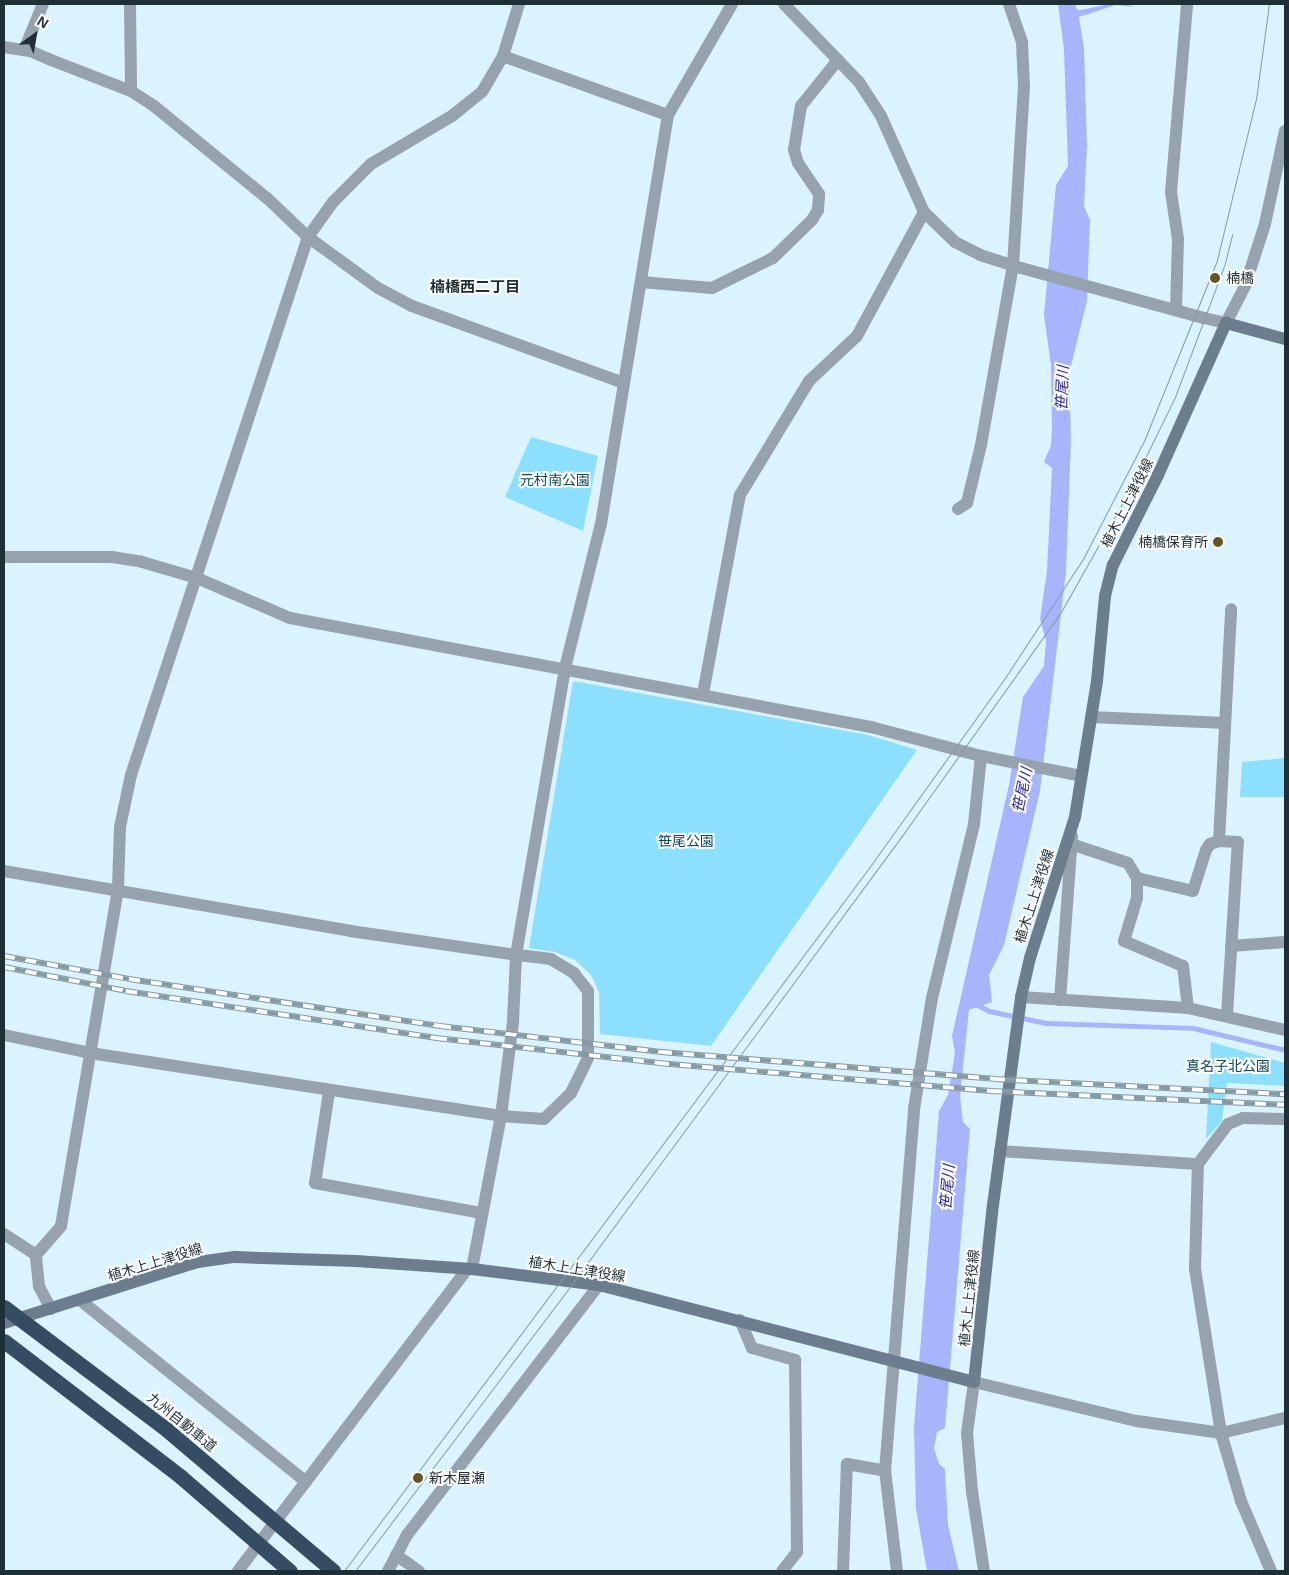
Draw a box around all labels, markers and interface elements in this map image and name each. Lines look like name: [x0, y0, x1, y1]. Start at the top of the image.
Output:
north arrow: [10, 10, 60, 60]
text: N: [34, 13, 51, 32]
place label: 楠橋: [1226, 270, 1254, 286]
marker: 楠橋: [1208, 271, 1222, 285]
district label: 楠橋西二丁目: [430, 278, 520, 296]
water label: 笹尾川: [1052, 365, 1072, 411]
street label: 植木上上津役線: [1097, 456, 1157, 550]
park label: 元村南公園: [520, 472, 590, 488]
place label: 楠橋保育所: [1138, 534, 1208, 550]
marker: 楠橋保育所: [1212, 536, 1224, 548]
water label: 笹尾川: [1009, 766, 1035, 814]
park label: 笹尾公園: [658, 833, 714, 849]
street label: 植木上上津役線: [1011, 847, 1057, 945]
park label: 真名子北公園: [1186, 1058, 1270, 1074]
water label: 笹尾川: [936, 1164, 958, 1210]
street label: 植木上上津役線: [106, 1240, 204, 1284]
street label: 植木上上津役線: [956, 1248, 982, 1348]
street label: 植木上上津役線: [527, 1253, 627, 1285]
street label: 九州自動車道: [144, 1389, 220, 1455]
place label: 新木屋瀬: [429, 1470, 485, 1486]
marker: 新木屋瀬: [411, 1471, 425, 1485]

